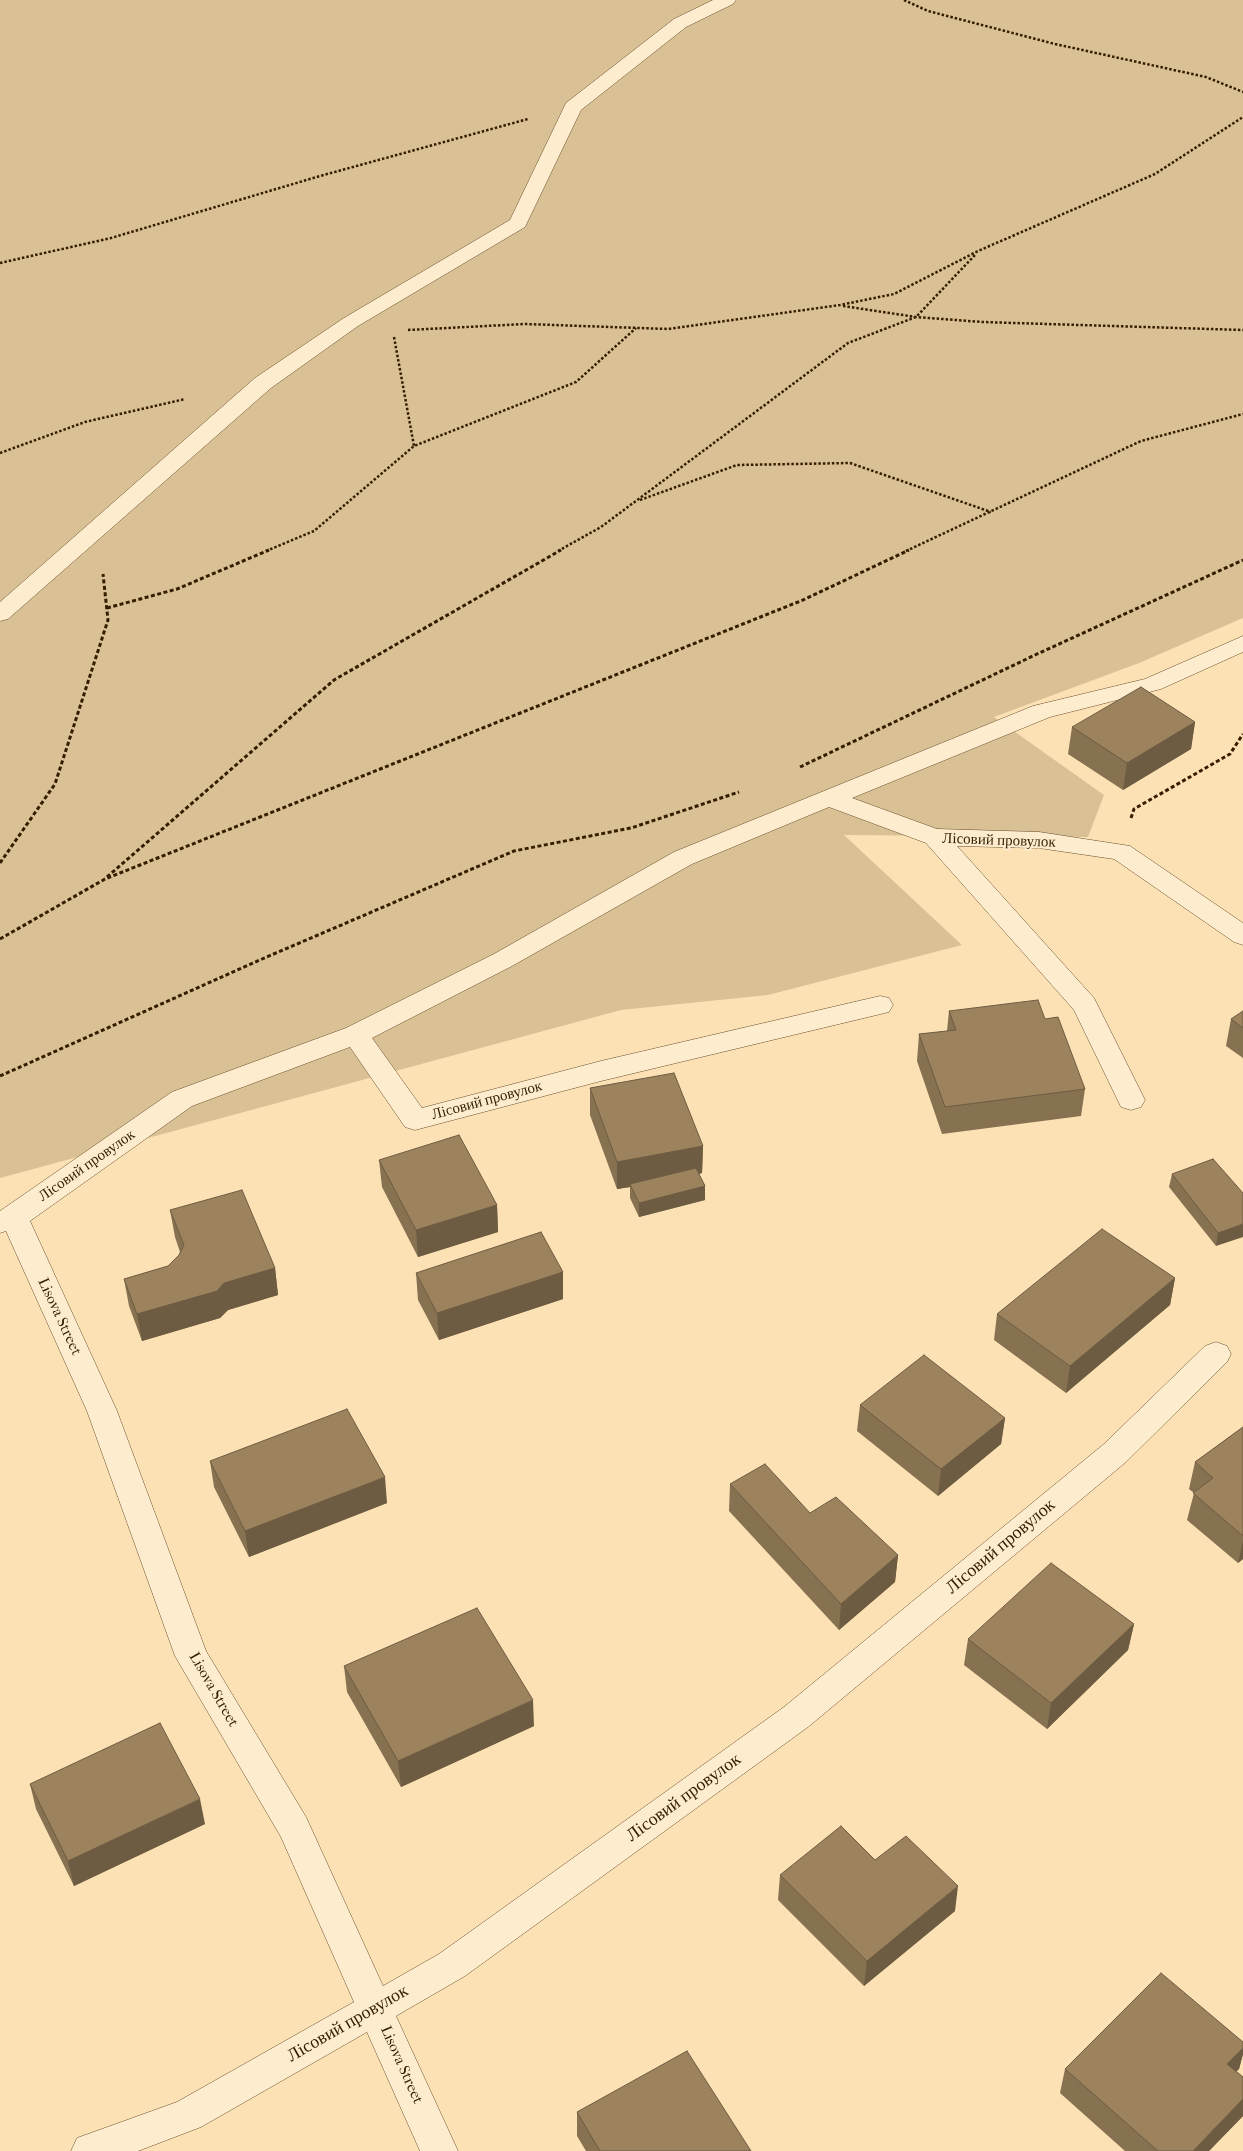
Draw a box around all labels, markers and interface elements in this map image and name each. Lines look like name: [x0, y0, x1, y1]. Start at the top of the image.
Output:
street label: Лісовий провулок: [942, 830, 1056, 852]
street label: Лісовий провулок: [430, 1078, 544, 1124]
street label: Лісовий провулок: [35, 1126, 139, 1206]
street label: Lisova Street: [33, 1275, 85, 1359]
street label: Лісовий провулок: [942, 1495, 1060, 1599]
street label: Lisova Street: [184, 1649, 242, 1731]
street label: Лісовий провулок: [623, 1749, 745, 1847]
street label: Лісовий провулок: [284, 1981, 412, 2067]
street label: Lisova Street: [376, 2023, 426, 2107]

